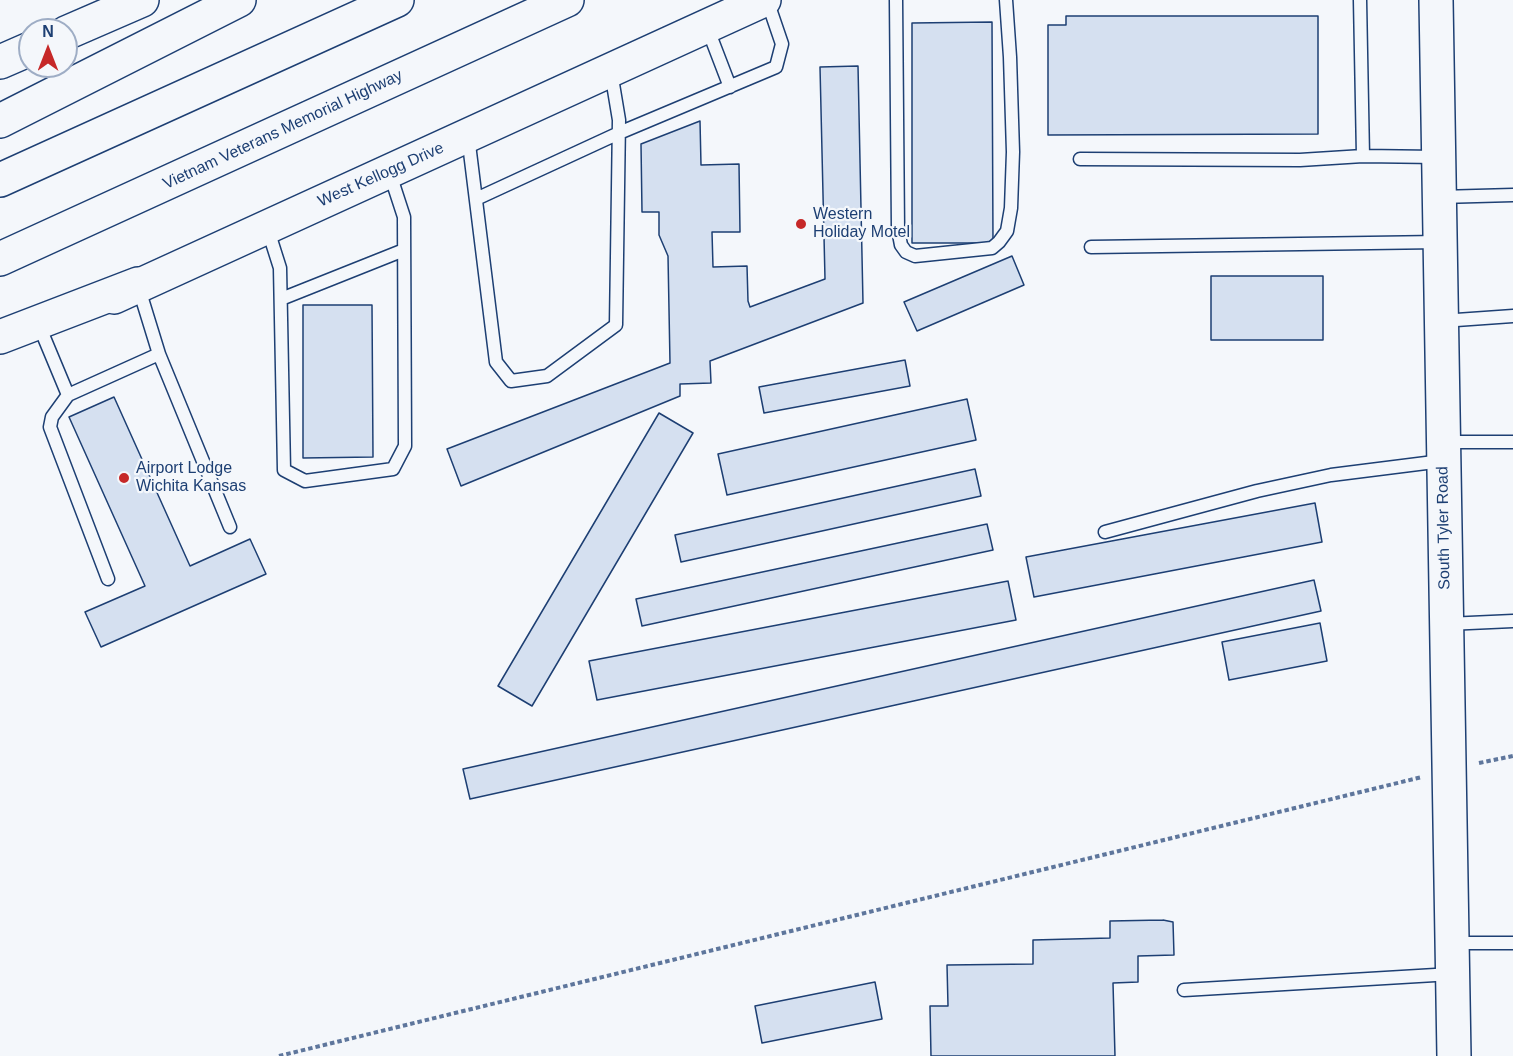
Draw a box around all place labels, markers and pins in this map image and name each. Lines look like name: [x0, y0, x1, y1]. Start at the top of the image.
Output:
place label: Western Holiday Motel: [813, 205, 910, 243]
marker: Western Holiday Motel: [794, 217, 808, 231]
place label: Airport Lodge Wichita Kansas: [136, 459, 246, 497]
marker: Airport Lodge Wichita Kansas: [117, 471, 131, 485]

